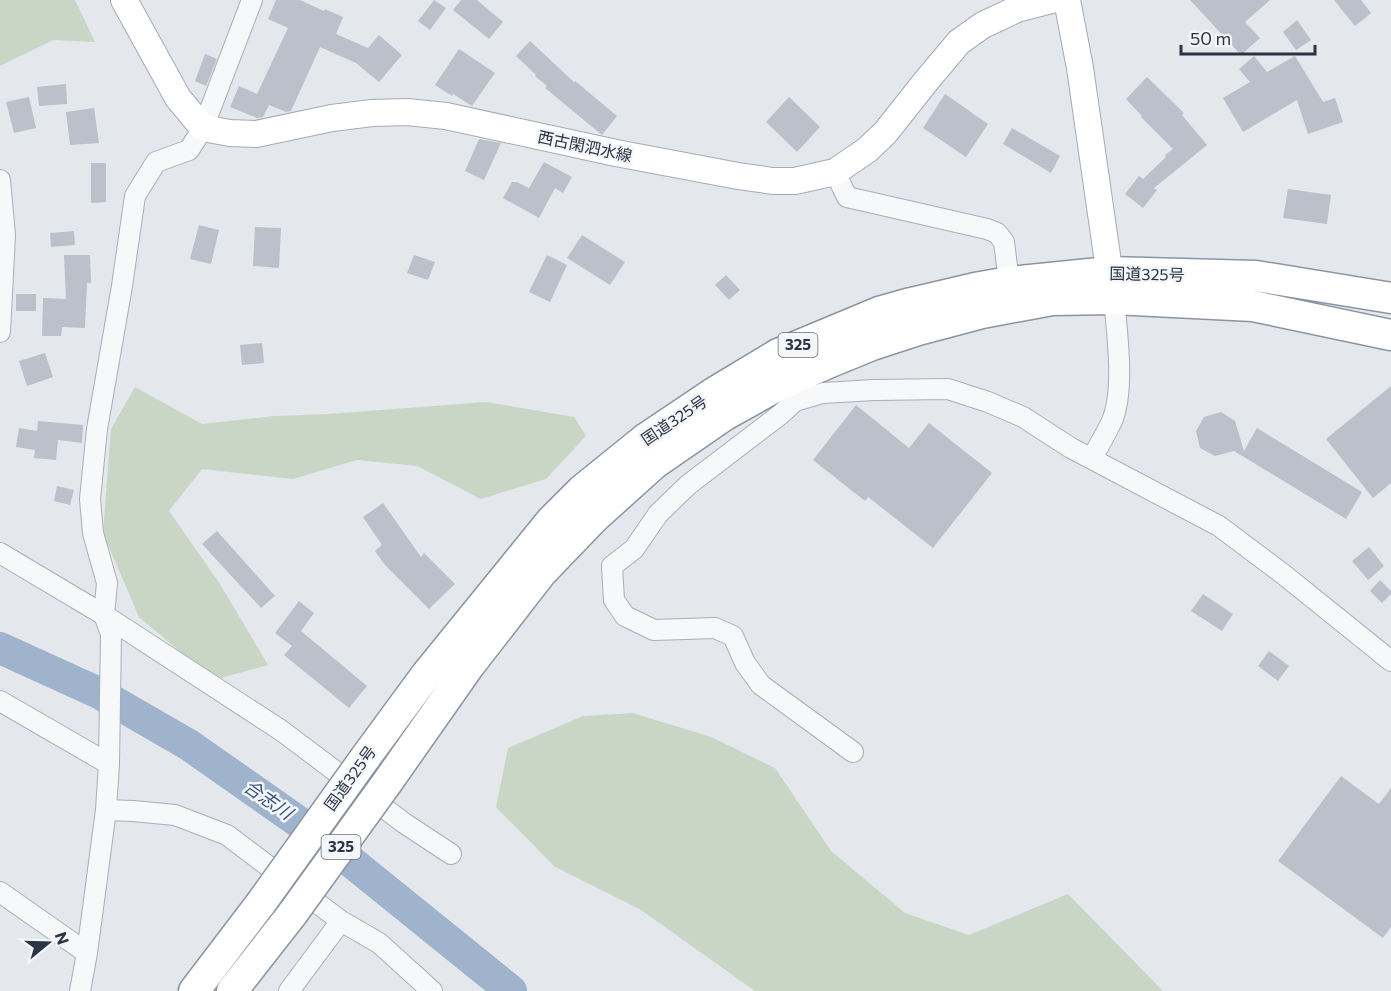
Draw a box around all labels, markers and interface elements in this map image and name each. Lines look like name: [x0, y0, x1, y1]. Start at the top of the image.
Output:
scale bar: [1181, 18, 1314, 56]
text: 50 m: [1190, 27, 1231, 49]
street label: 西古閑泗水線: [536, 126, 634, 165]
street label: 国道325号: [1109, 263, 1185, 284]
road number: 325: [778, 333, 818, 357]
street label: 国道325号: [637, 391, 710, 448]
street label: 国道325号: [320, 742, 379, 814]
water label: 合志川: [240, 775, 299, 825]
road number: 325: [322, 835, 360, 859]
north arrow: [18, 913, 78, 973]
text: N: [52, 929, 74, 947]

